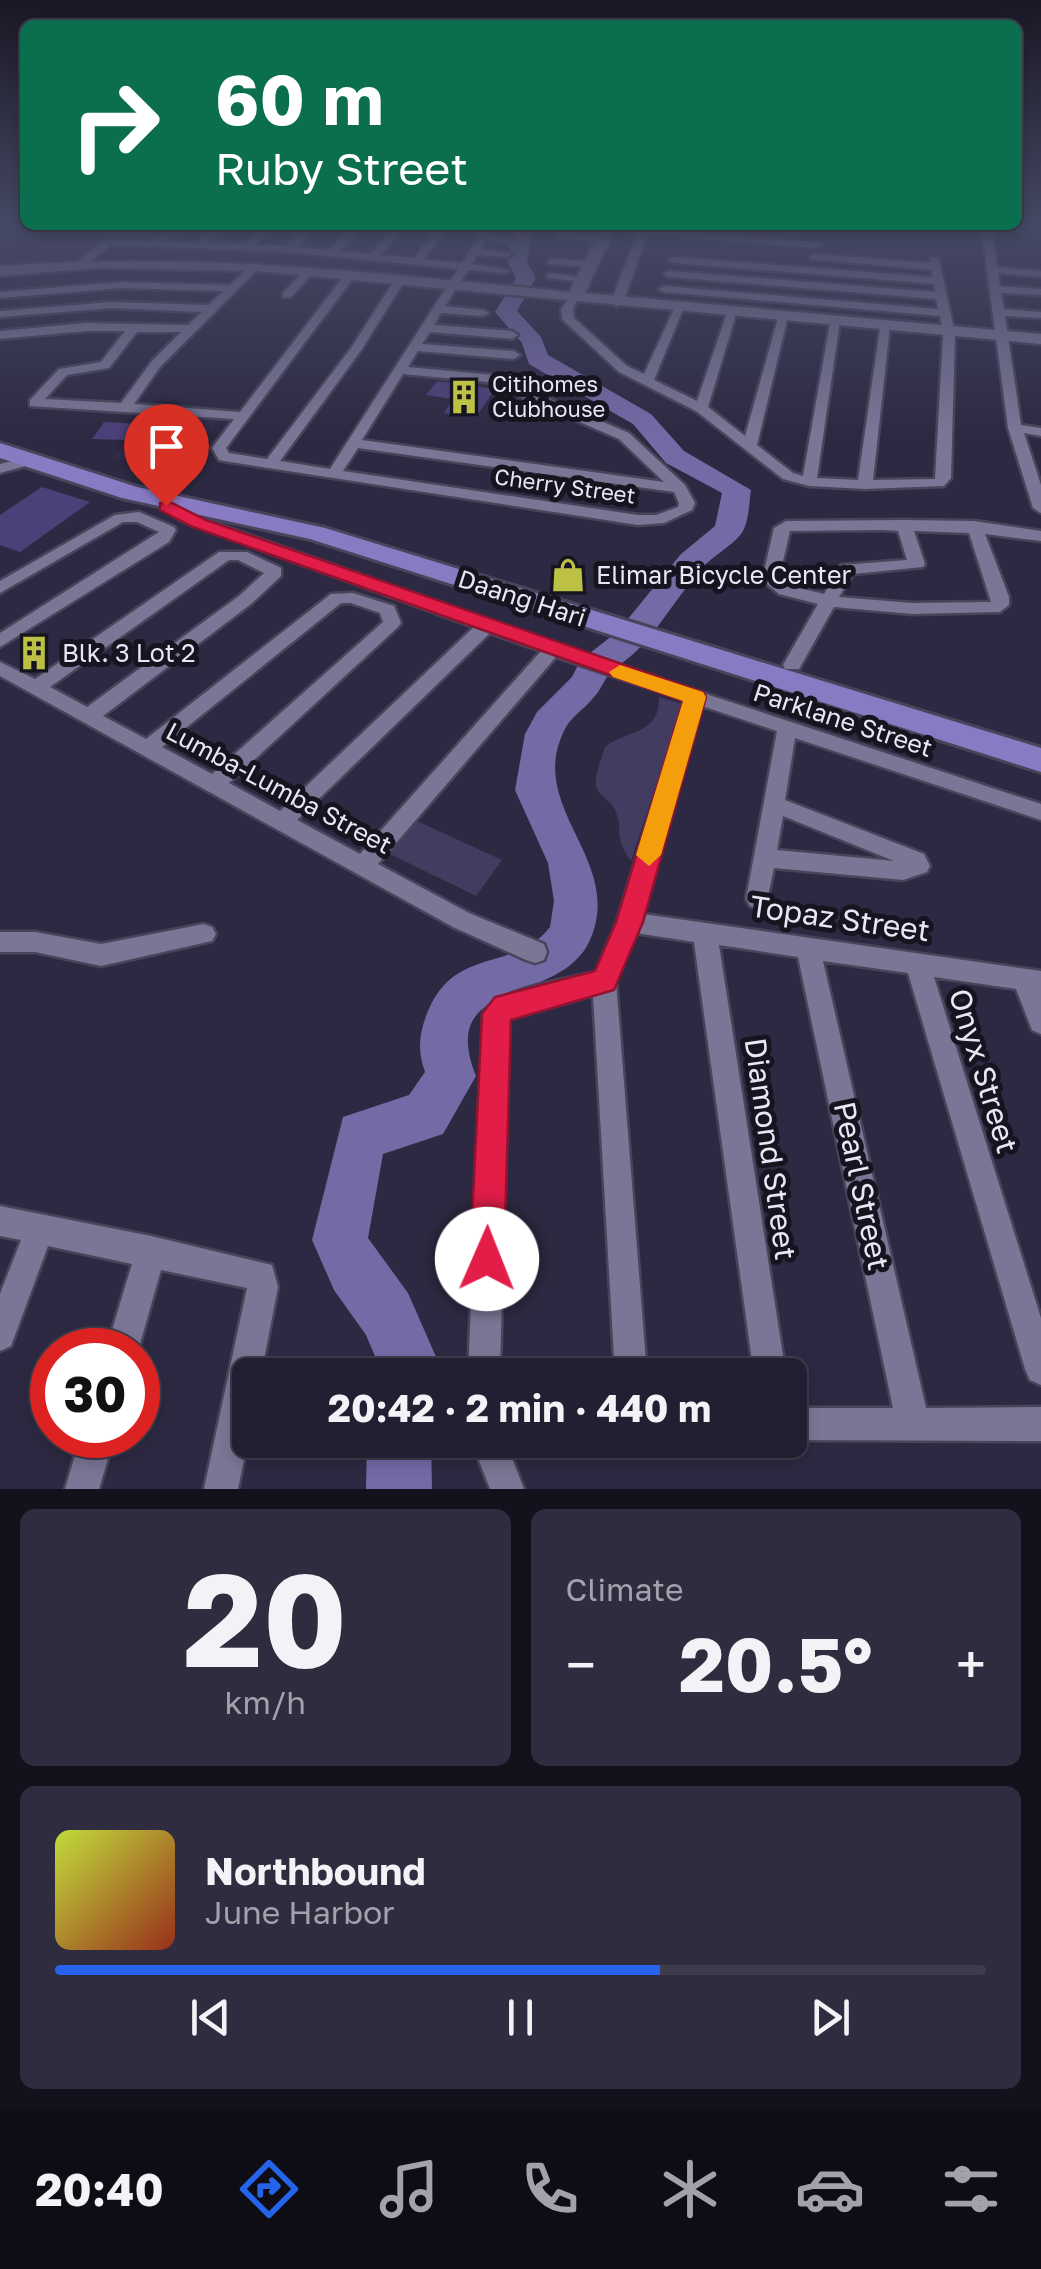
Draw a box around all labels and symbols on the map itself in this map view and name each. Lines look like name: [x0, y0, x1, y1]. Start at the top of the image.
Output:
place label: Citihomes Clubhouse: [492, 370, 605, 422]
building icon: Citihomes Clubhouse: [445, 378, 483, 416]
pin: [124, 404, 209, 507]
street label: Cherry Street: [493, 462, 637, 509]
shop icon: Elimar Bicycle Center: [549, 556, 587, 594]
place label: Elimar Bicycle Center: [596, 559, 852, 590]
street label: Daang Hari: [454, 562, 590, 633]
building icon: Blk. 3 Lot 2: [15, 634, 53, 672]
place label: Blk. 3 Lot 2: [62, 637, 196, 668]
street label: Parklane Street: [750, 676, 937, 763]
street label: Lumba-Lumba Street: [161, 715, 397, 860]
street label: Topaz Street: [748, 888, 932, 948]
street label: Onyx Street: [942, 984, 1026, 1157]
street label: Diamond Street: [738, 1036, 804, 1262]
street label: Pearl Street: [827, 1098, 897, 1273]
position arrow: [435, 1207, 539, 1311]
speed limit sign: 30: [30, 1328, 160, 1458]

